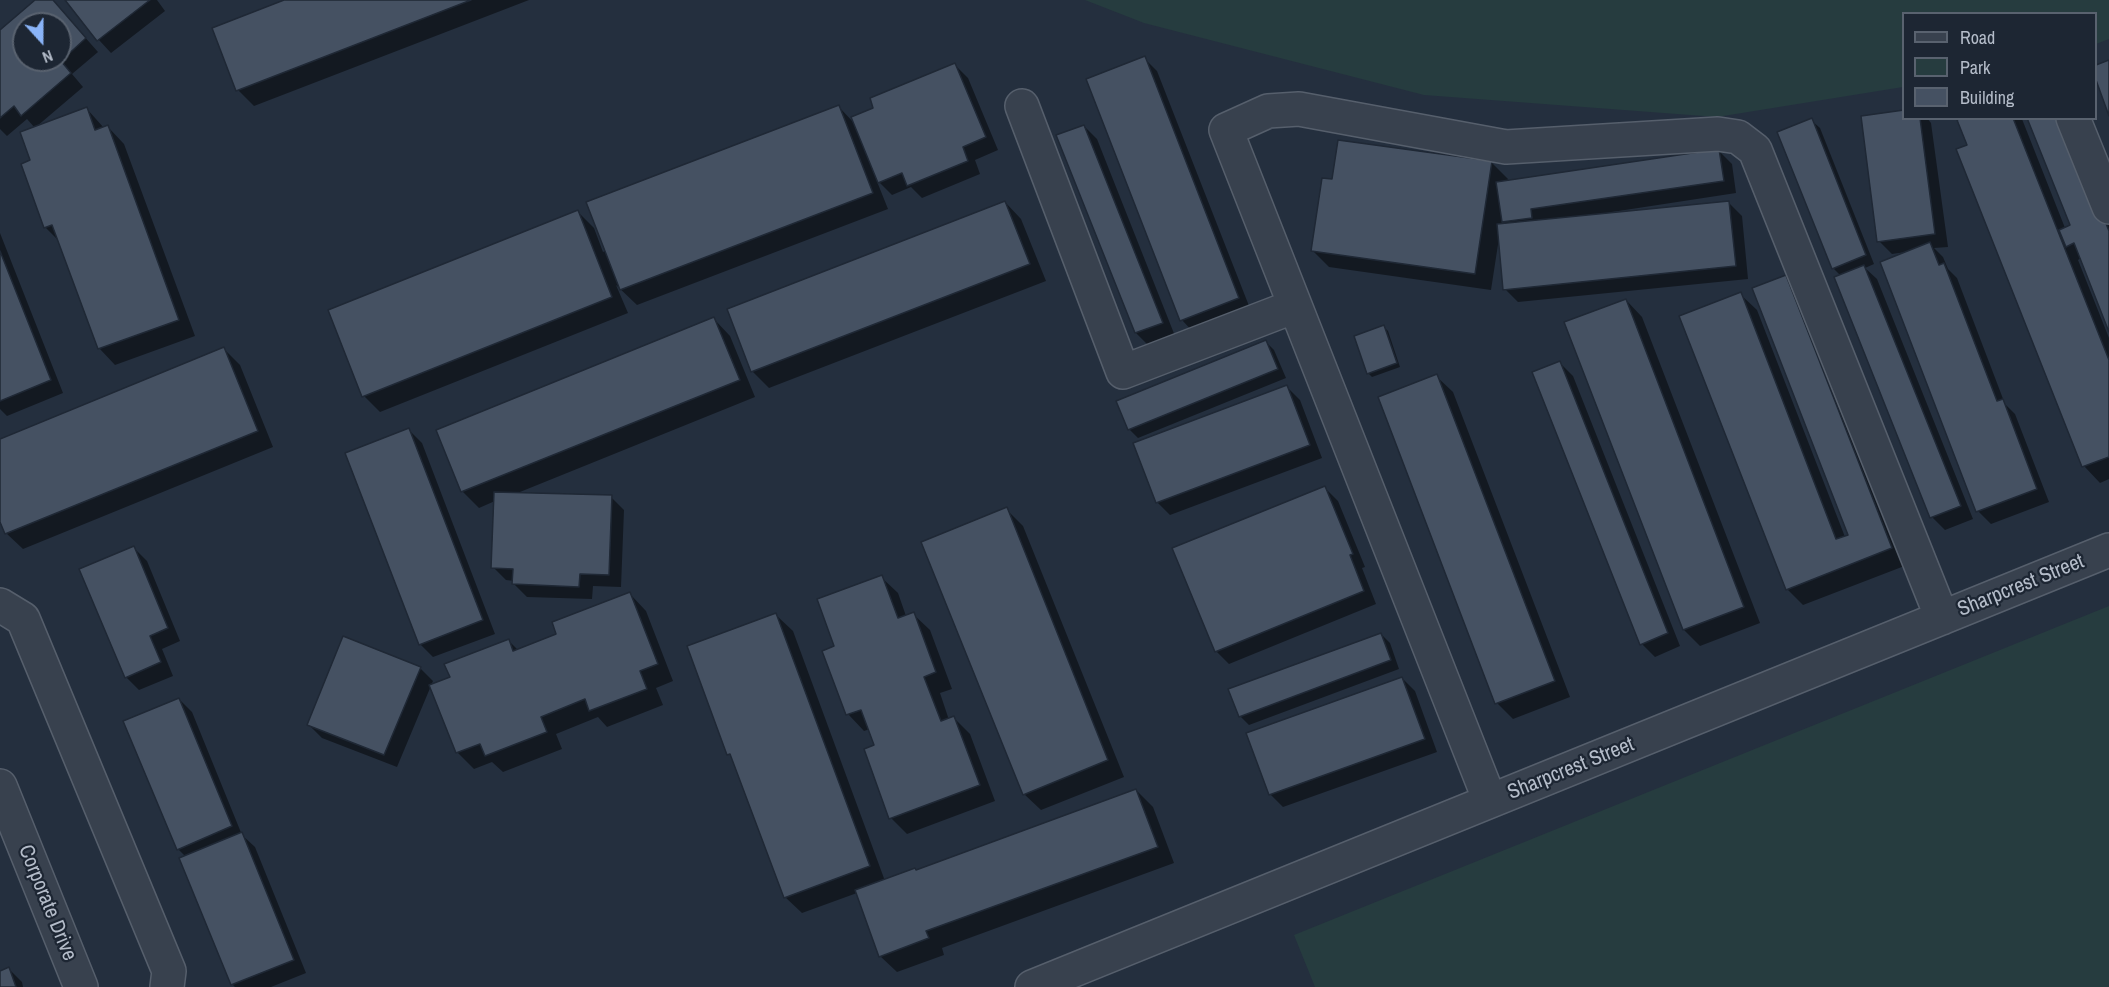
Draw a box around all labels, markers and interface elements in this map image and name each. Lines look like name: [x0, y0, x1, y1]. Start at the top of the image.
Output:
north arrow: [12, 12, 72, 72]
legend: [1902, 12, 2097, 120]
text: Road: [1960, 25, 1995, 50]
text: N: [39, 45, 56, 69]
text: Park: [1960, 55, 1990, 80]
text: Building: [1960, 85, 2014, 110]
street label: Sharpcrest Street: [1954, 549, 2088, 623]
street label: Sharpcrest Street: [1504, 732, 1638, 806]
street label: Corporate Drive: [12, 841, 82, 965]

